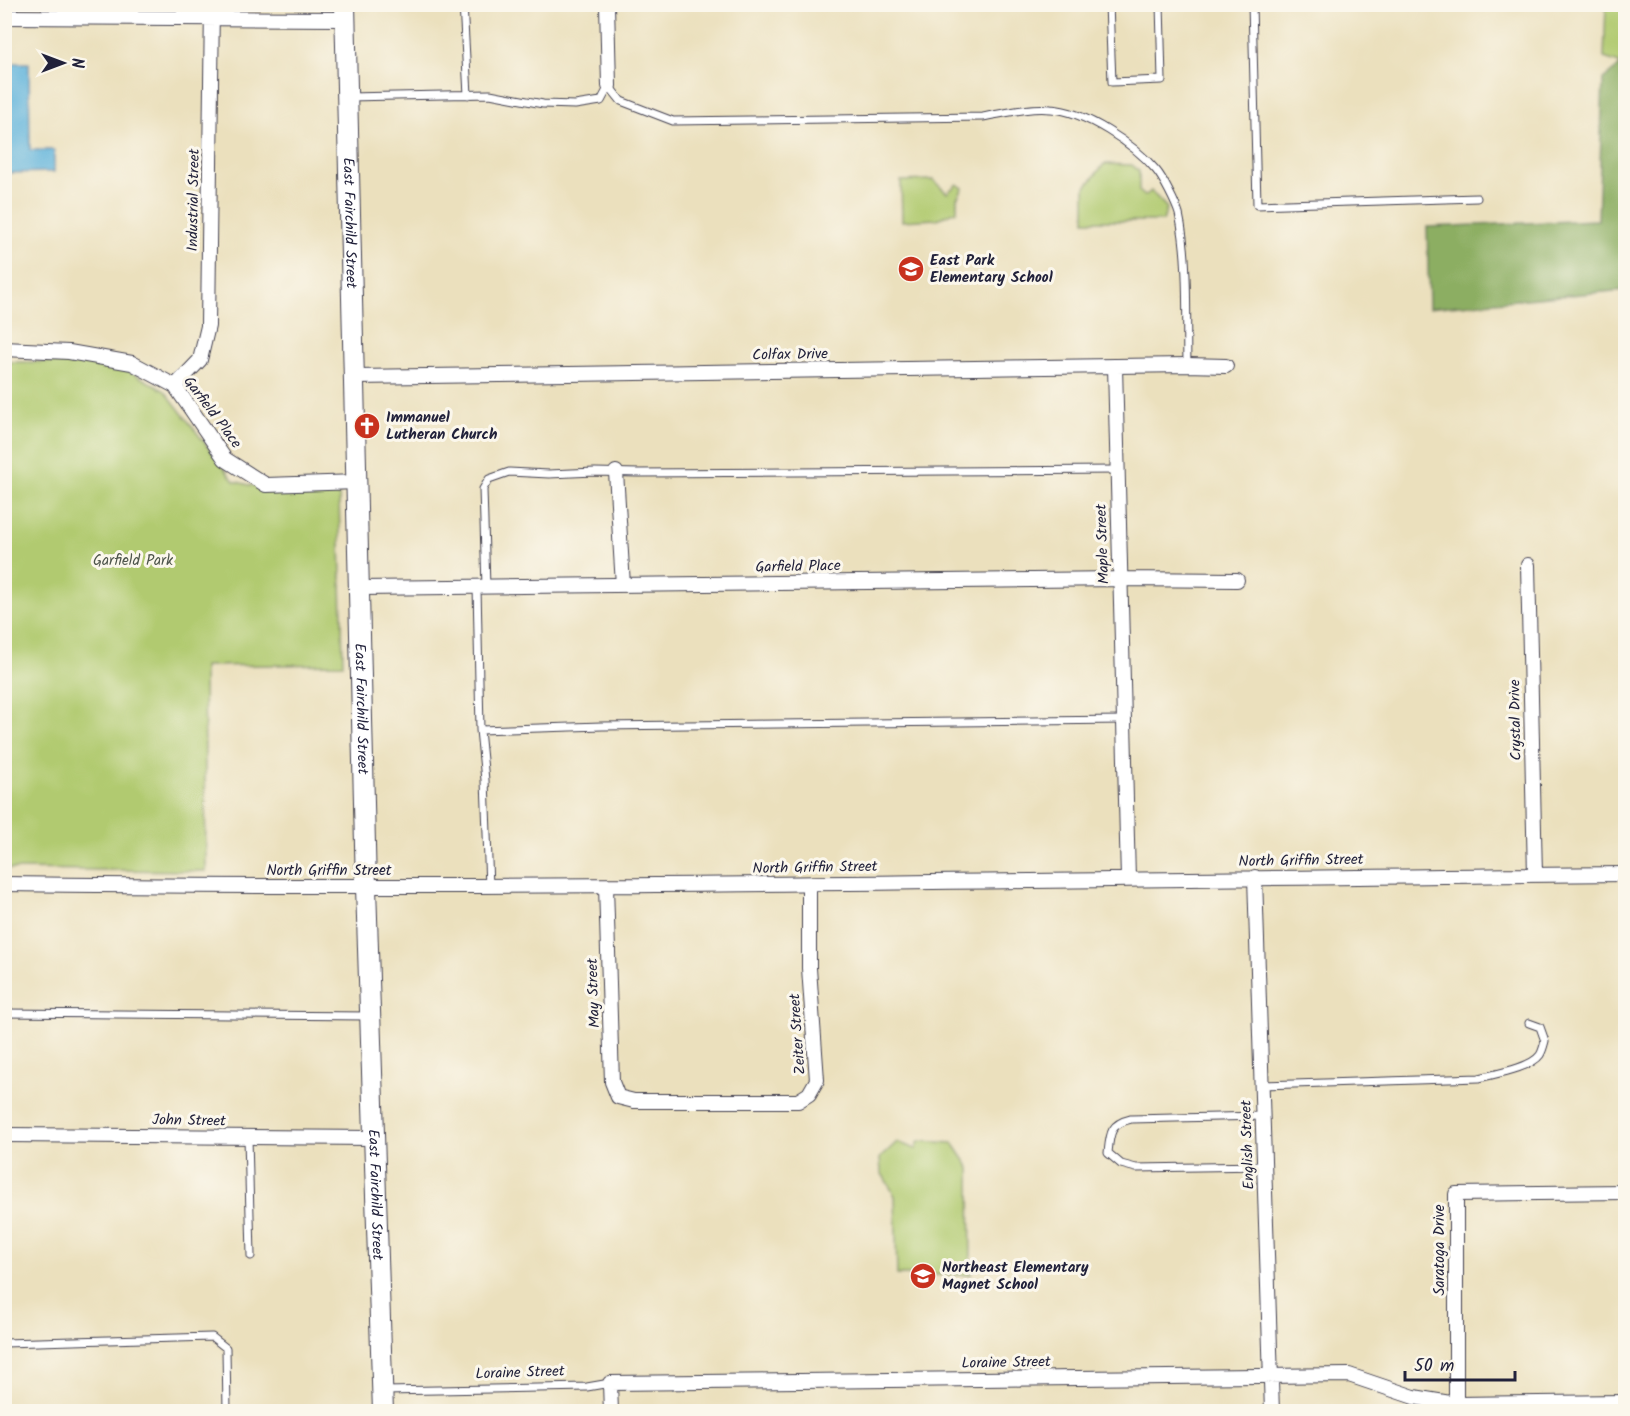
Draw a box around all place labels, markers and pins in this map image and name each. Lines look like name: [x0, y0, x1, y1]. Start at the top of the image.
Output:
place label: East Park Elementary School: [930, 249, 1053, 290]
school or university icon: East Park Elementary School: [896, 254, 926, 284]
place label: Immanuel Lutheran Church: [386, 406, 497, 447]
church icon: Immanuel Lutheran Church: [352, 411, 382, 441]
place label: Northeast Elementary Magnet School: [942, 1256, 1089, 1297]
school or university icon: Northeast Elementary Magnet School: [908, 1261, 938, 1291]

